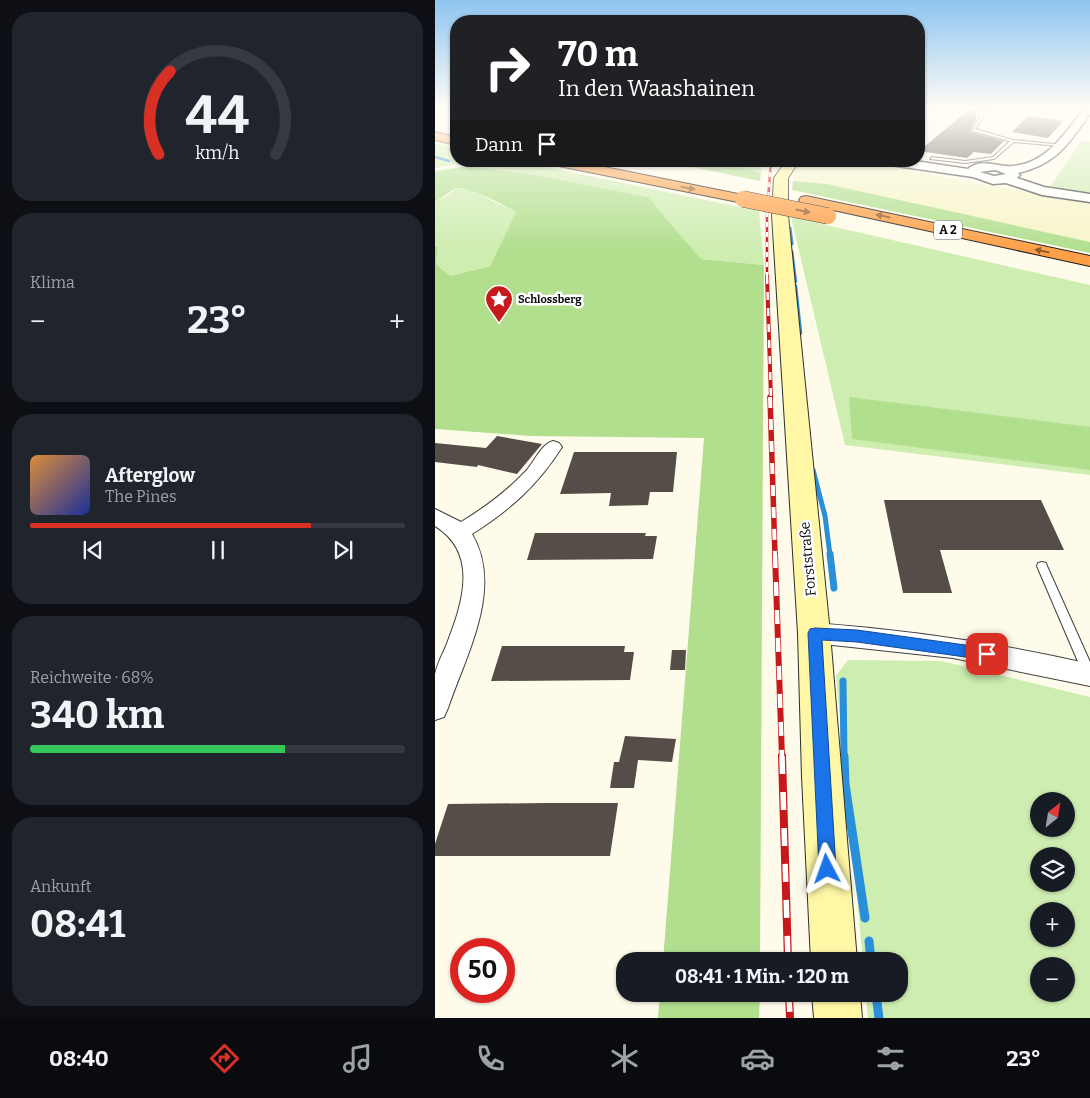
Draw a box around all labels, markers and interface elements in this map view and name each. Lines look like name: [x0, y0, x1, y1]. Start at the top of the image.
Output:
text: 70 m: [558, 33, 638, 75]
icon: right: [475, 35, 540, 100]
text: In den Waashainen: [558, 75, 755, 102]
text: 44: [186, 84, 250, 147]
icon: arrive: [533, 130, 561, 158]
text: Dann: [475, 133, 523, 156]
text: km/h: [195, 142, 240, 164]
one-way arrow: [680, 184, 695, 192]
one-way arrow: [795, 207, 810, 215]
one-way arrow: [876, 212, 891, 220]
road number: A 2: [934, 220, 962, 240]
one-way arrow: [1034, 246, 1050, 254]
text: Klima: [30, 273, 75, 292]
place icon: Schlossberg: [484, 284, 514, 323]
place label: Schlossberg: [518, 293, 582, 306]
text: 23°: [187, 297, 247, 343]
text: −: [30, 305, 45, 338]
text: +: [389, 305, 405, 338]
text: Afterglow: [105, 464, 195, 487]
text: The Pines: [105, 487, 177, 506]
street label: Forststraße: [796, 521, 820, 597]
icon: previous: [79, 536, 107, 564]
icon: pause: [204, 536, 232, 564]
icon: next: [329, 536, 357, 564]
pin: [966, 633, 1008, 675]
icon: arrive: [973, 640, 1001, 668]
text: Reichweite · 68%: [30, 668, 154, 687]
text: 340 km: [30, 692, 164, 738]
north arrow: [1030, 792, 1075, 838]
map controls: [1030, 792, 1075, 1002]
position arrow: [800, 842, 852, 894]
button: layers: [1030, 847, 1075, 892]
text: Ankunft: [30, 877, 92, 896]
text: 08:41: [30, 901, 125, 947]
button: +: [1030, 902, 1075, 947]
speed limit sign: 50: [450, 938, 515, 1003]
button: −: [1030, 957, 1075, 1002]
text: 08:41 · 1 Min. · 120 m: [675, 965, 849, 988]
icon: directions: [207, 1041, 242, 1076]
icon: music: [340, 1041, 375, 1076]
icon: phone: [473, 1041, 508, 1076]
icon: climate: [607, 1041, 642, 1076]
icon: car: [740, 1041, 775, 1076]
icon: filters: [873, 1041, 908, 1076]
text: 08:40: [49, 1045, 109, 1072]
text: 23°: [1006, 1045, 1041, 1072]

